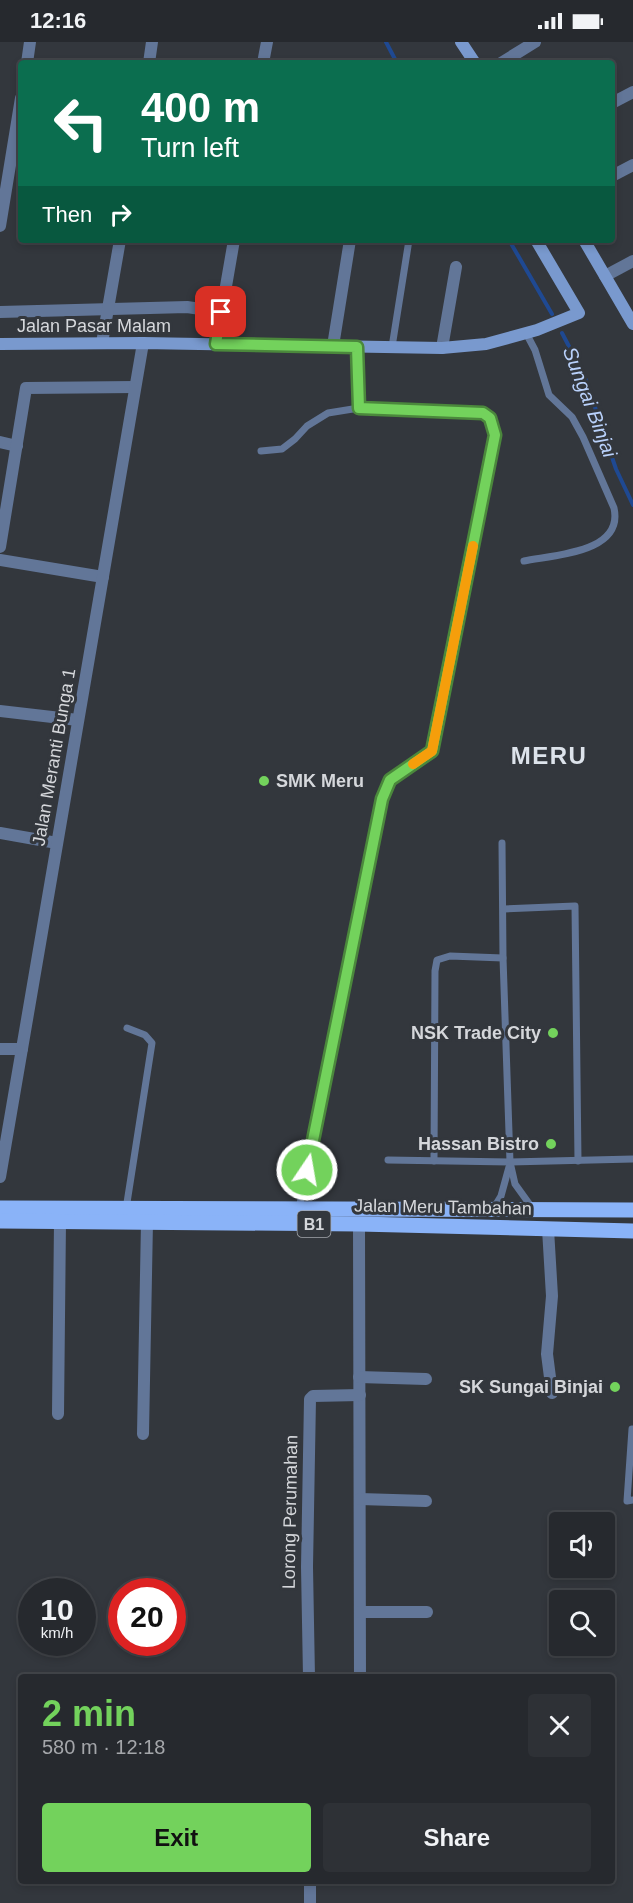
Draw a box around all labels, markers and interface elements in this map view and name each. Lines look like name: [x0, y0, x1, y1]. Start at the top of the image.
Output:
text: 12:16: [30, 8, 86, 33]
icon: left: [42, 84, 120, 162]
text: 400 m: [141, 84, 260, 131]
text: Turn left: [141, 133, 239, 163]
icon: right: [104, 198, 137, 231]
text: Then: [42, 202, 92, 227]
pin: [195, 286, 246, 337]
icon: arrive: [204, 295, 237, 328]
street label: Jalan Pasar Malam: [17, 316, 171, 336]
water label: Sungai Binjai: [559, 344, 621, 461]
street label: Jalan Meranti Bunga 1: [29, 667, 79, 847]
district label: MERU: [511, 742, 587, 769]
place label: SMK Meru: [276, 771, 364, 791]
marker: SMK Meru: [257, 774, 271, 788]
place label: NSK Trade City: [411, 1023, 541, 1043]
marker: NSK Trade City: [546, 1026, 560, 1040]
place label: Hassan Bistro: [418, 1134, 539, 1154]
marker: Hassan Bistro: [544, 1137, 558, 1151]
position arrow: [275, 1138, 339, 1202]
street label: Jalan Meru Tambahan: [354, 1195, 532, 1219]
road number: B1: [298, 1211, 330, 1237]
place label: SK Sungai Binjai: [459, 1377, 603, 1397]
marker: SK Sungai Binjai: [608, 1380, 622, 1394]
street label: Lorong Perumahan: [279, 1435, 301, 1589]
map controls: [549, 1512, 615, 1656]
button: sound: [549, 1512, 615, 1578]
speed limit sign: 20: [108, 1578, 186, 1656]
button: search: [549, 1590, 615, 1656]
text: 10: [40, 1593, 74, 1626]
text: km/h: [41, 1624, 73, 1641]
text: 2 min: [42, 1693, 136, 1734]
button: close: [528, 1694, 591, 1757]
text: 580 m · 12:18: [42, 1736, 165, 1758]
button: Exit: [42, 1803, 311, 1872]
button: Share: [323, 1803, 591, 1872]

